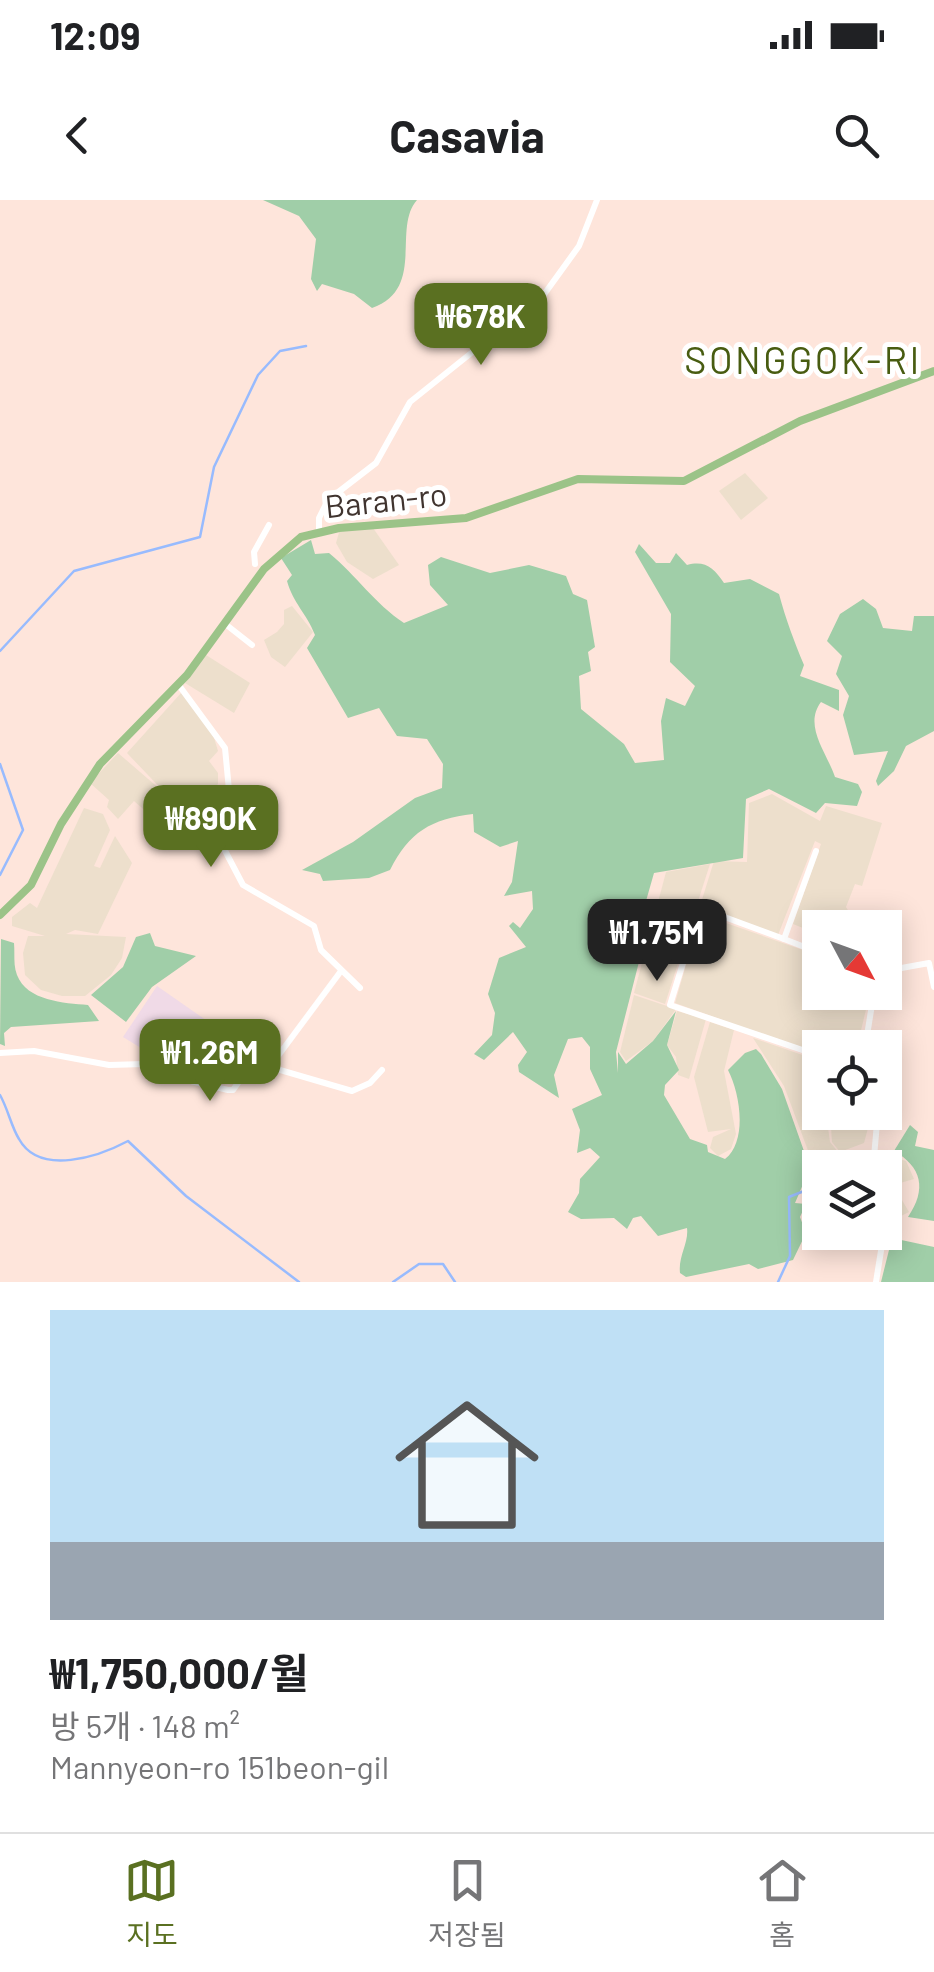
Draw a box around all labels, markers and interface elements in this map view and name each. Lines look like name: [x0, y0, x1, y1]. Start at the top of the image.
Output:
text: 12:09: [50, 12, 140, 58]
icon: back: [50, 108, 105, 163]
text: Casavia: [389, 108, 545, 162]
icon: search: [829, 108, 884, 163]
pin: ₩678K: [411, 283, 551, 368]
text: ₩678K: [436, 296, 526, 334]
district label: SONGGOK-RI: [684, 336, 922, 382]
street label: Baran-ro: [323, 474, 449, 524]
pin: ₩890K: [141, 785, 281, 870]
text: ₩890K: [165, 798, 257, 836]
pin: ₩1.75M: [576, 899, 738, 984]
north arrow: [802, 910, 902, 1010]
map controls: [802, 910, 902, 1250]
text: ₩1.75M: [610, 912, 704, 950]
pin: ₩1.26M: [129, 1019, 291, 1104]
button: locate: [802, 1030, 902, 1130]
text: ₩1.26M: [162, 1032, 258, 1070]
button: layers: [802, 1150, 902, 1250]
icon: home: [377, 1375, 557, 1555]
text: ₩1,750,000/월: [50, 1647, 309, 1697]
text: 방 5개 · 148 m²: [50, 1706, 240, 1744]
text: Mannyeon-ro 151beon-gil: [50, 1747, 389, 1785]
tab: 지도: [124, 1853, 179, 1953]
tab: 저장됨: [428, 1853, 506, 1953]
tab: 홈: [755, 1853, 810, 1953]

